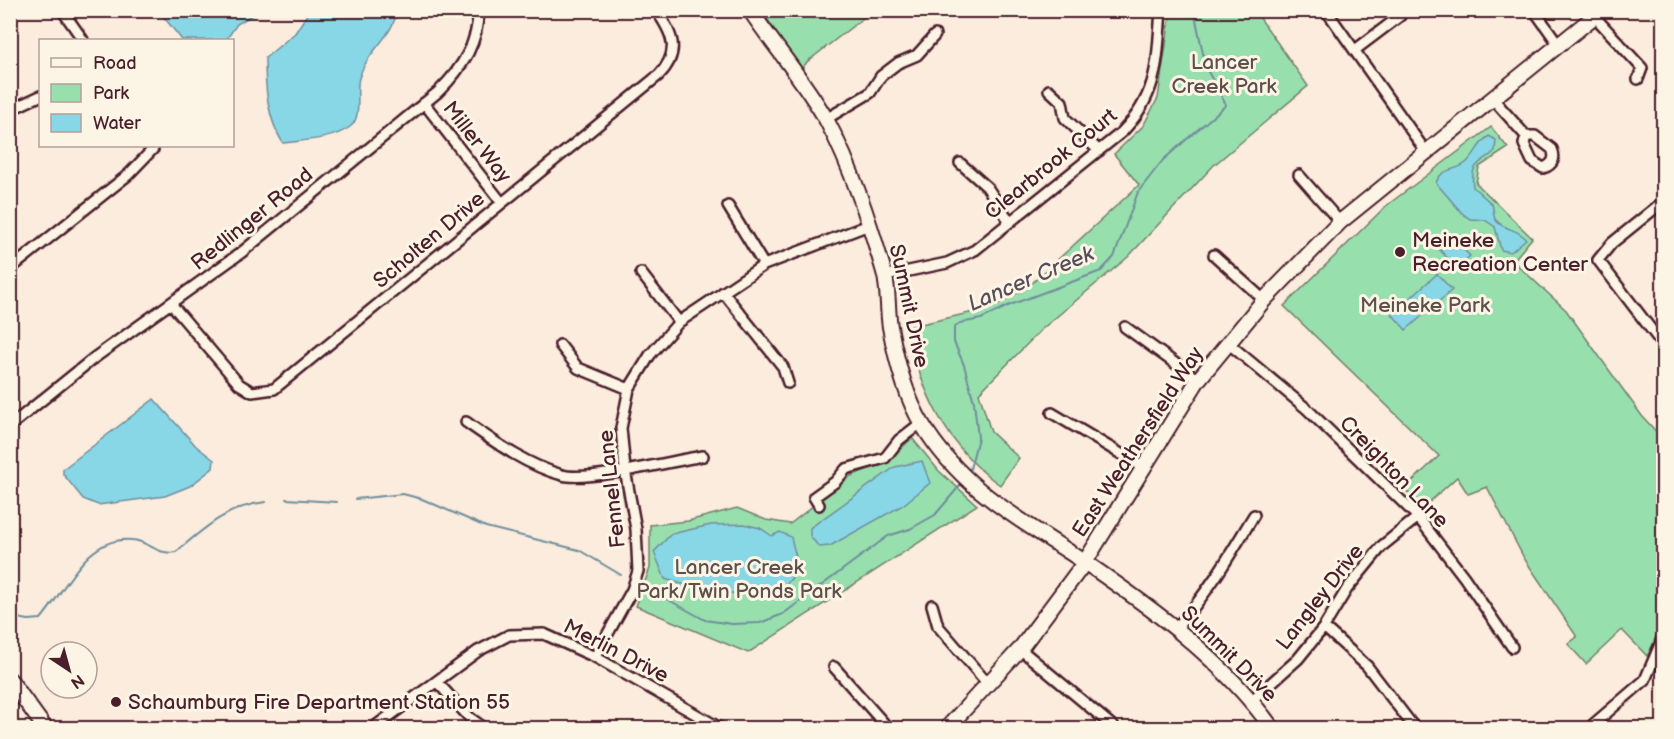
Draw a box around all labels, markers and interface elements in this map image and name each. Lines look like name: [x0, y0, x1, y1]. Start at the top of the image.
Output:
legend: [39, 39, 234, 147]
park label: Lancer Creek Park: [1171, 50, 1277, 99]
text: Road: [93, 53, 137, 74]
text: Park: [93, 83, 129, 104]
street label: Miller Way: [437, 96, 517, 188]
street label: Clearbrook Court: [980, 103, 1123, 225]
text: Water: [93, 113, 141, 134]
street label: Redlinger Road: [186, 162, 318, 276]
street label: Scholten Drive: [368, 186, 490, 294]
place label: Meineke Recreation Center: [1412, 228, 1588, 277]
water label: Lancer Creek: [964, 240, 1099, 318]
street label: Summit Drive: [884, 242, 934, 370]
marker: Meineke Recreation Center: [1393, 245, 1407, 259]
park label: Meineke Park: [1360, 293, 1491, 318]
street label: East Weathersfield Way: [1067, 342, 1209, 542]
street label: Creighton Lane: [1334, 411, 1454, 533]
street label: Fennel Lane: [593, 429, 631, 549]
street label: Langley Drive: [1271, 539, 1369, 655]
park label: Lancer Creek Park/Twin Ponds Park: [636, 555, 842, 604]
street label: Summit Drive: [1176, 601, 1282, 707]
street label: Merlin Drive: [559, 614, 673, 688]
north arrow: [39, 640, 99, 700]
text: N: [66, 670, 87, 692]
place label: Schaumburg Fire Department Station 55: [128, 690, 510, 715]
marker: Schaumburg Fire Department Station 55: [109, 695, 123, 709]

